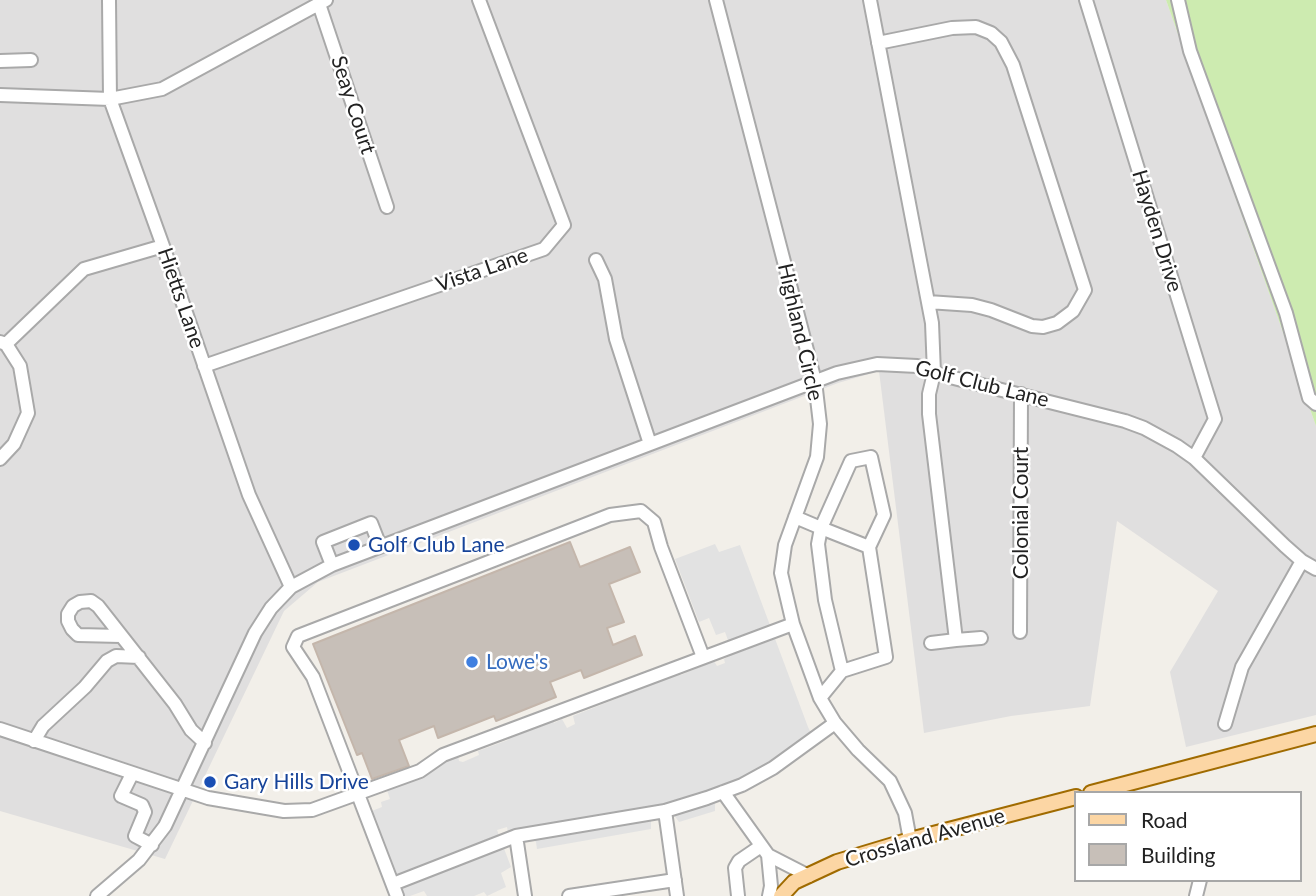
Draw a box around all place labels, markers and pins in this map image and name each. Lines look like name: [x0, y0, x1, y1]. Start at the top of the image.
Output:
place label: Golf Club Lane: [368, 532, 505, 558]
marker: Golf Club Lane: [346, 537, 362, 553]
place label: Lowe's: [486, 649, 548, 675]
marker: Lowe's: [464, 654, 480, 670]
place label: Gary Hills Drive: [224, 769, 369, 795]
marker: Gary Hills Drive: [202, 774, 218, 790]

